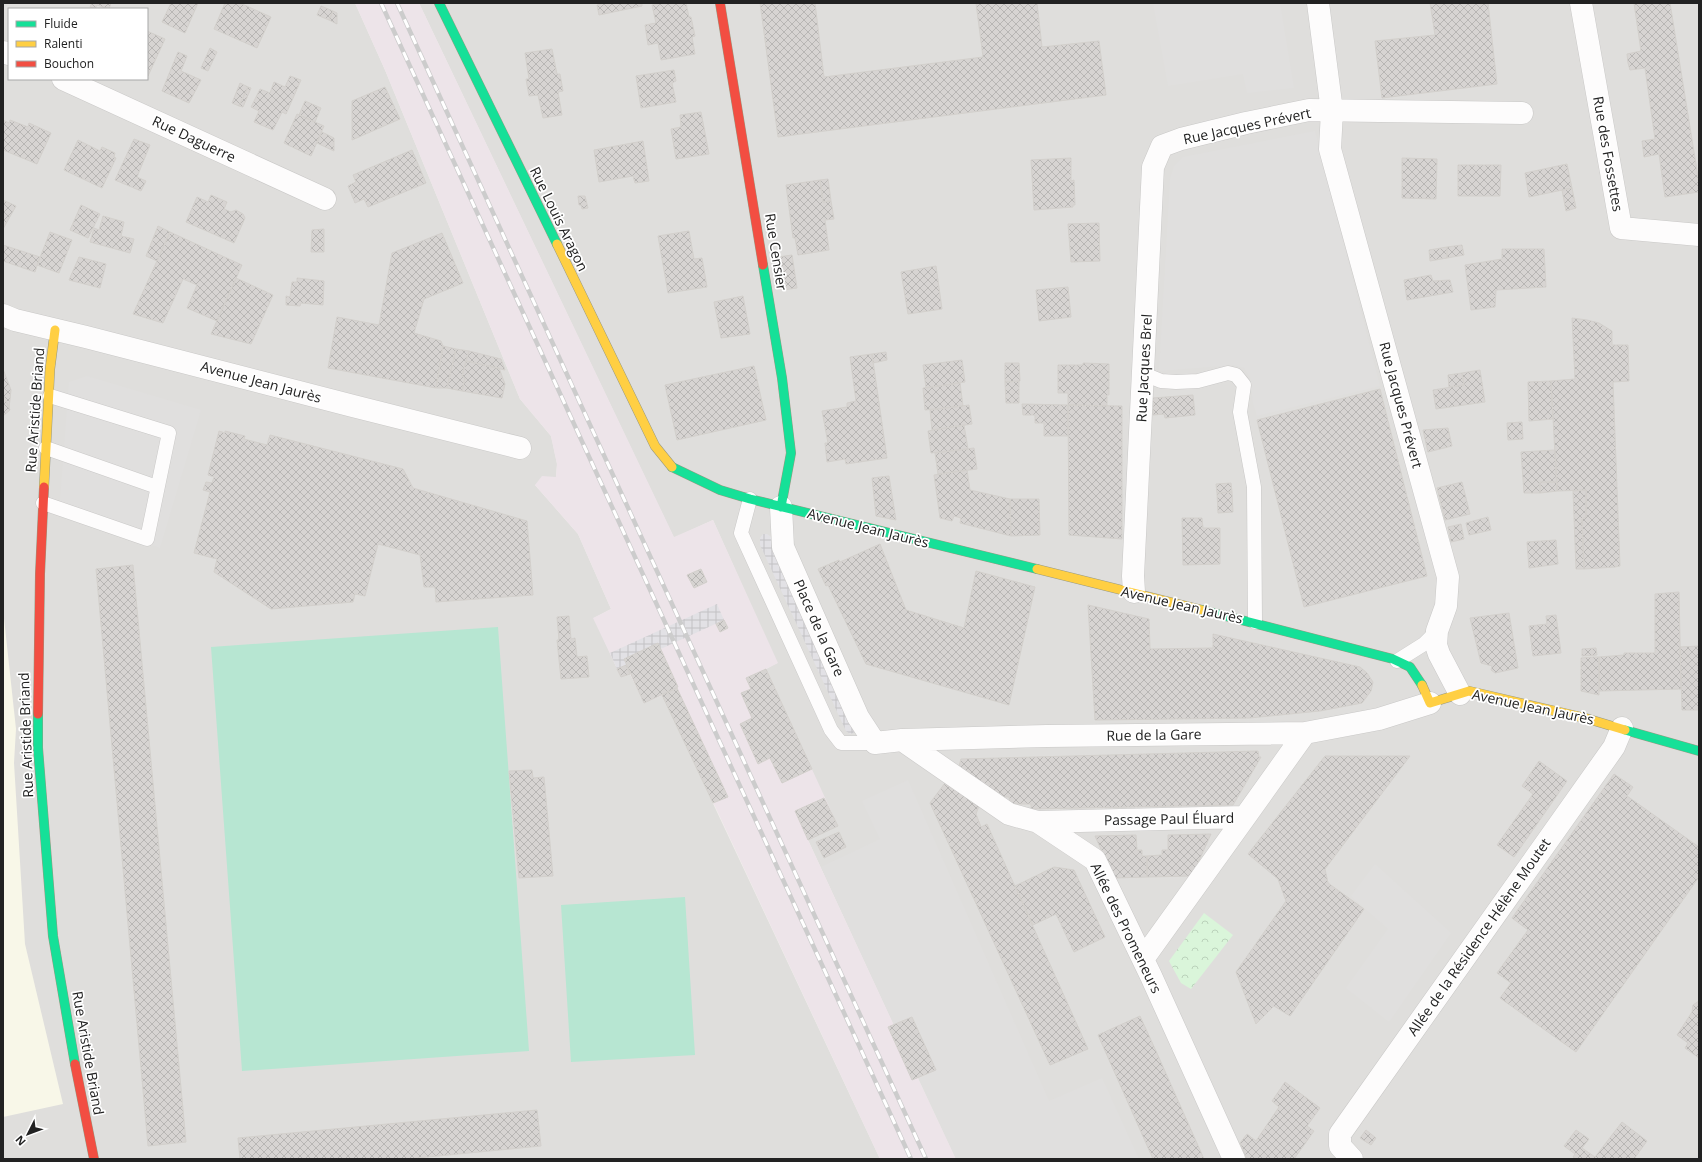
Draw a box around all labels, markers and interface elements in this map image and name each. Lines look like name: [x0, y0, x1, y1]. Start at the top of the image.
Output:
legend: [8, 8, 148, 80]
text: Fluide: [44, 15, 78, 32]
text: Ralenti: [44, 35, 83, 52]
text: Bouchon: [44, 55, 94, 72]
street label: Rue des Fossettes: [1589, 95, 1628, 213]
street label: Rue Jacques Prévert: [1181, 103, 1312, 148]
street label: Rue Daguerre: [149, 111, 239, 166]
street label: Rue Louis Aragon: [526, 163, 593, 274]
street label: Rue Censier: [761, 212, 792, 292]
street label: Rue Jacques Brel: [1131, 313, 1156, 423]
street label: Rue Jacques Prévert: [1375, 340, 1427, 470]
street label: Rue Aristide Briand: [21, 347, 48, 473]
street label: Avenue Jean Jaurès: [199, 356, 324, 407]
street label: Avenue Jean Jaurès: [805, 503, 931, 552]
street label: Place de la Gare: [790, 576, 849, 680]
street label: Avenue Jean Jaurès: [1119, 581, 1245, 628]
street label: Rue Aristide Briand: [14, 672, 37, 798]
street label: Avenue Jean Jaurès: [1470, 684, 1596, 729]
street label: Rue de la Gare: [1106, 724, 1202, 745]
street label: Passage Paul Éluard: [1104, 808, 1234, 829]
street label: Allée de la Résidence Hélène Moutet: [1403, 834, 1554, 1039]
street label: Allée des Promeneurs: [1087, 859, 1166, 996]
street label: Rue Aristide Briand: [68, 990, 109, 1116]
north arrow: [8, 1114, 48, 1154]
text: N: [12, 1133, 29, 1149]

